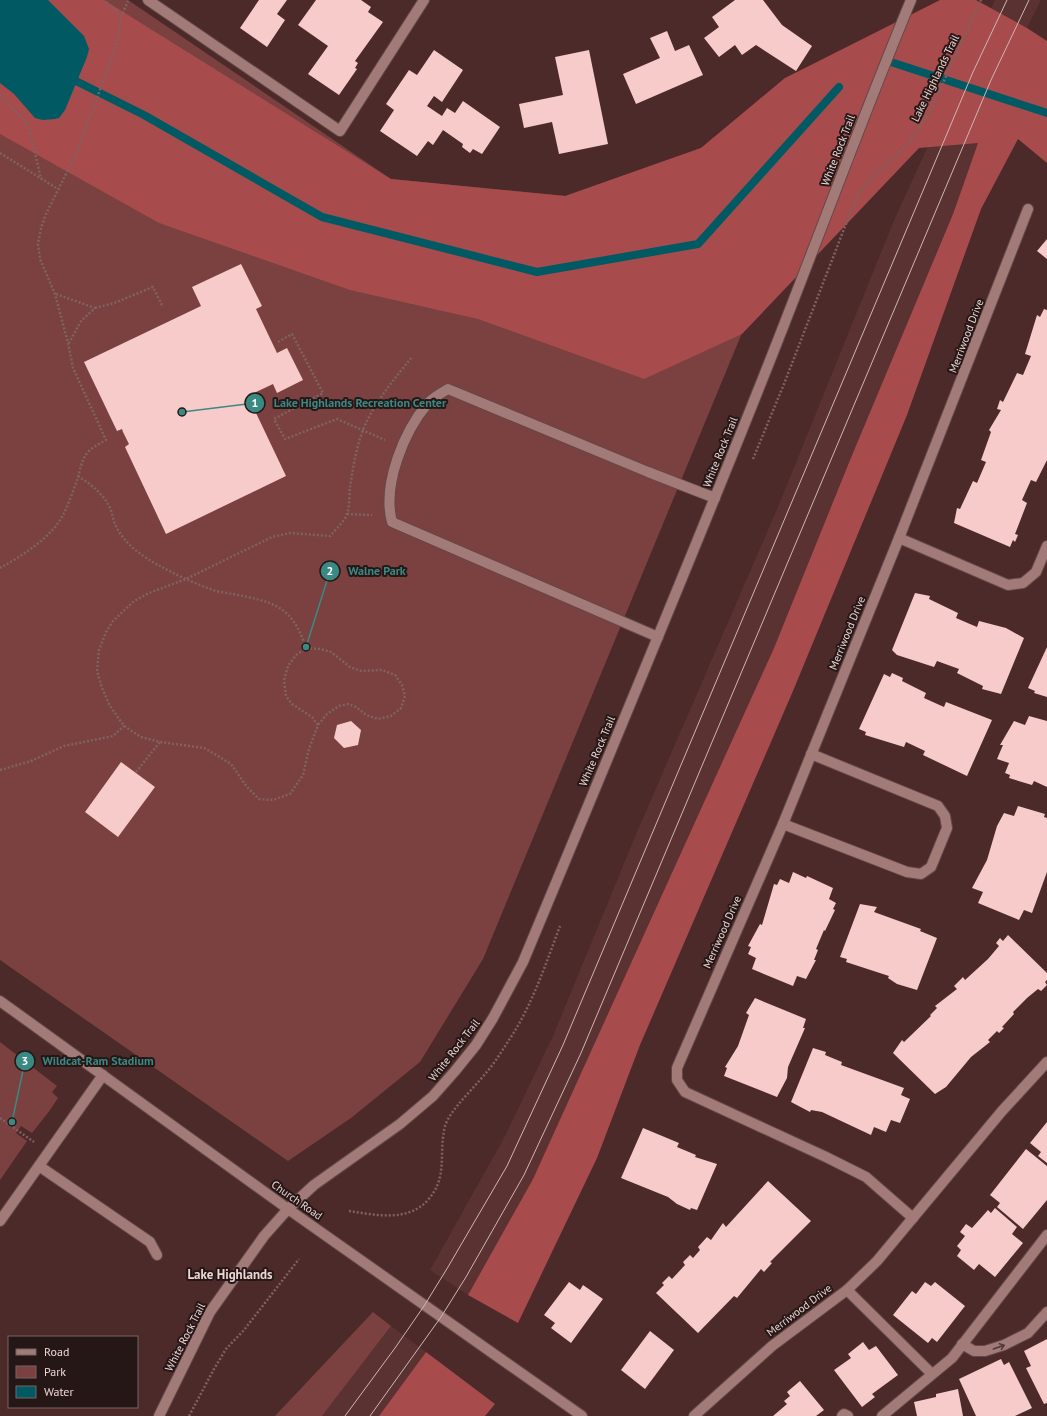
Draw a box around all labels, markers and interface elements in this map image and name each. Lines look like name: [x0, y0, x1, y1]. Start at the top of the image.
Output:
street label: Lake Highlands Trail: [908, 32, 962, 124]
street label: White Rock Trail: [818, 112, 858, 187]
street label: Merriwood Drive: [945, 297, 987, 375]
callout: Lake Highlands Recreation Center: [245, 391, 454, 415]
text: 1: [252, 395, 258, 410]
text: Lake Highlands Recreation Center: [274, 395, 447, 410]
street label: White Rock Trail: [699, 414, 741, 489]
callout: Walne Park: [320, 559, 414, 583]
text: 2: [327, 563, 333, 578]
text: Walne Park: [348, 563, 406, 578]
street label: Merriwood Drive: [826, 594, 868, 672]
street label: White Rock Trail: [576, 713, 618, 788]
street label: Merriwood Drive: [700, 893, 744, 970]
street label: White Rock Trail: [425, 1016, 483, 1084]
callout: Wildcat-Ram Stadium: [15, 1049, 162, 1073]
text: 3: [22, 1053, 28, 1068]
text: Wildcat-Ram Stadium: [42, 1053, 154, 1068]
street label: Church Road: [269, 1177, 325, 1223]
district label: Lake Highlands: [187, 1266, 273, 1283]
street label: Merriwood Drive: [764, 1281, 835, 1339]
street label: White Rock Trail: [162, 1300, 209, 1374]
legend: [8, 1336, 138, 1408]
one-way arrow: [992, 1342, 1004, 1350]
text: Road: [44, 1344, 69, 1359]
text: Park: [44, 1364, 66, 1379]
text: Water: [44, 1384, 74, 1399]

